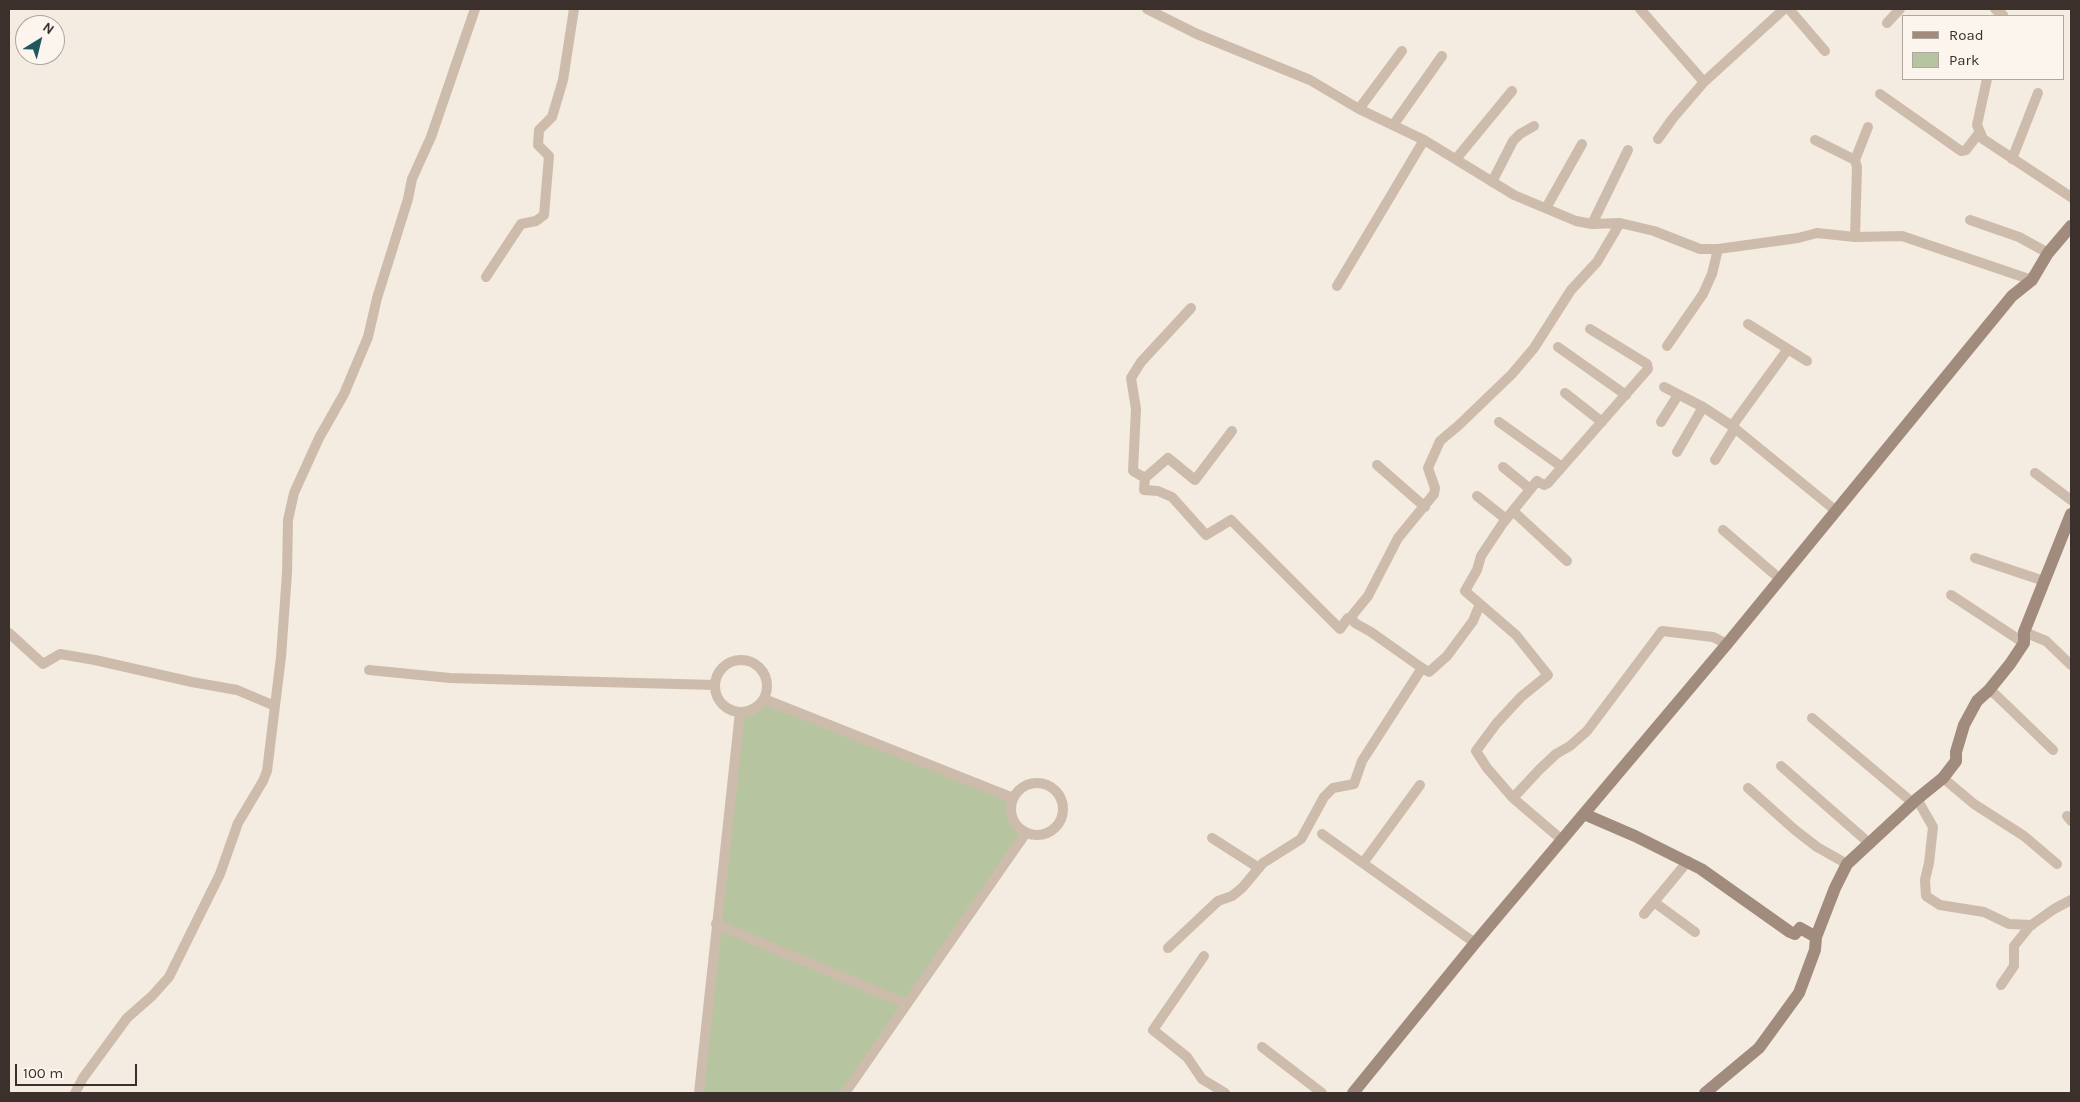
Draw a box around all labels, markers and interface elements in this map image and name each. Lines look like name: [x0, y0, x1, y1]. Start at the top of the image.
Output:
north arrow: [15, 15, 65, 65]
legend: [1902, 15, 2065, 80]
text: N: [39, 18, 58, 38]
text: Road: [1949, 26, 1984, 44]
text: Park: [1949, 51, 1979, 69]
scale bar: [18, 1054, 140, 1086]
text: 100 m: [23, 1064, 63, 1082]

